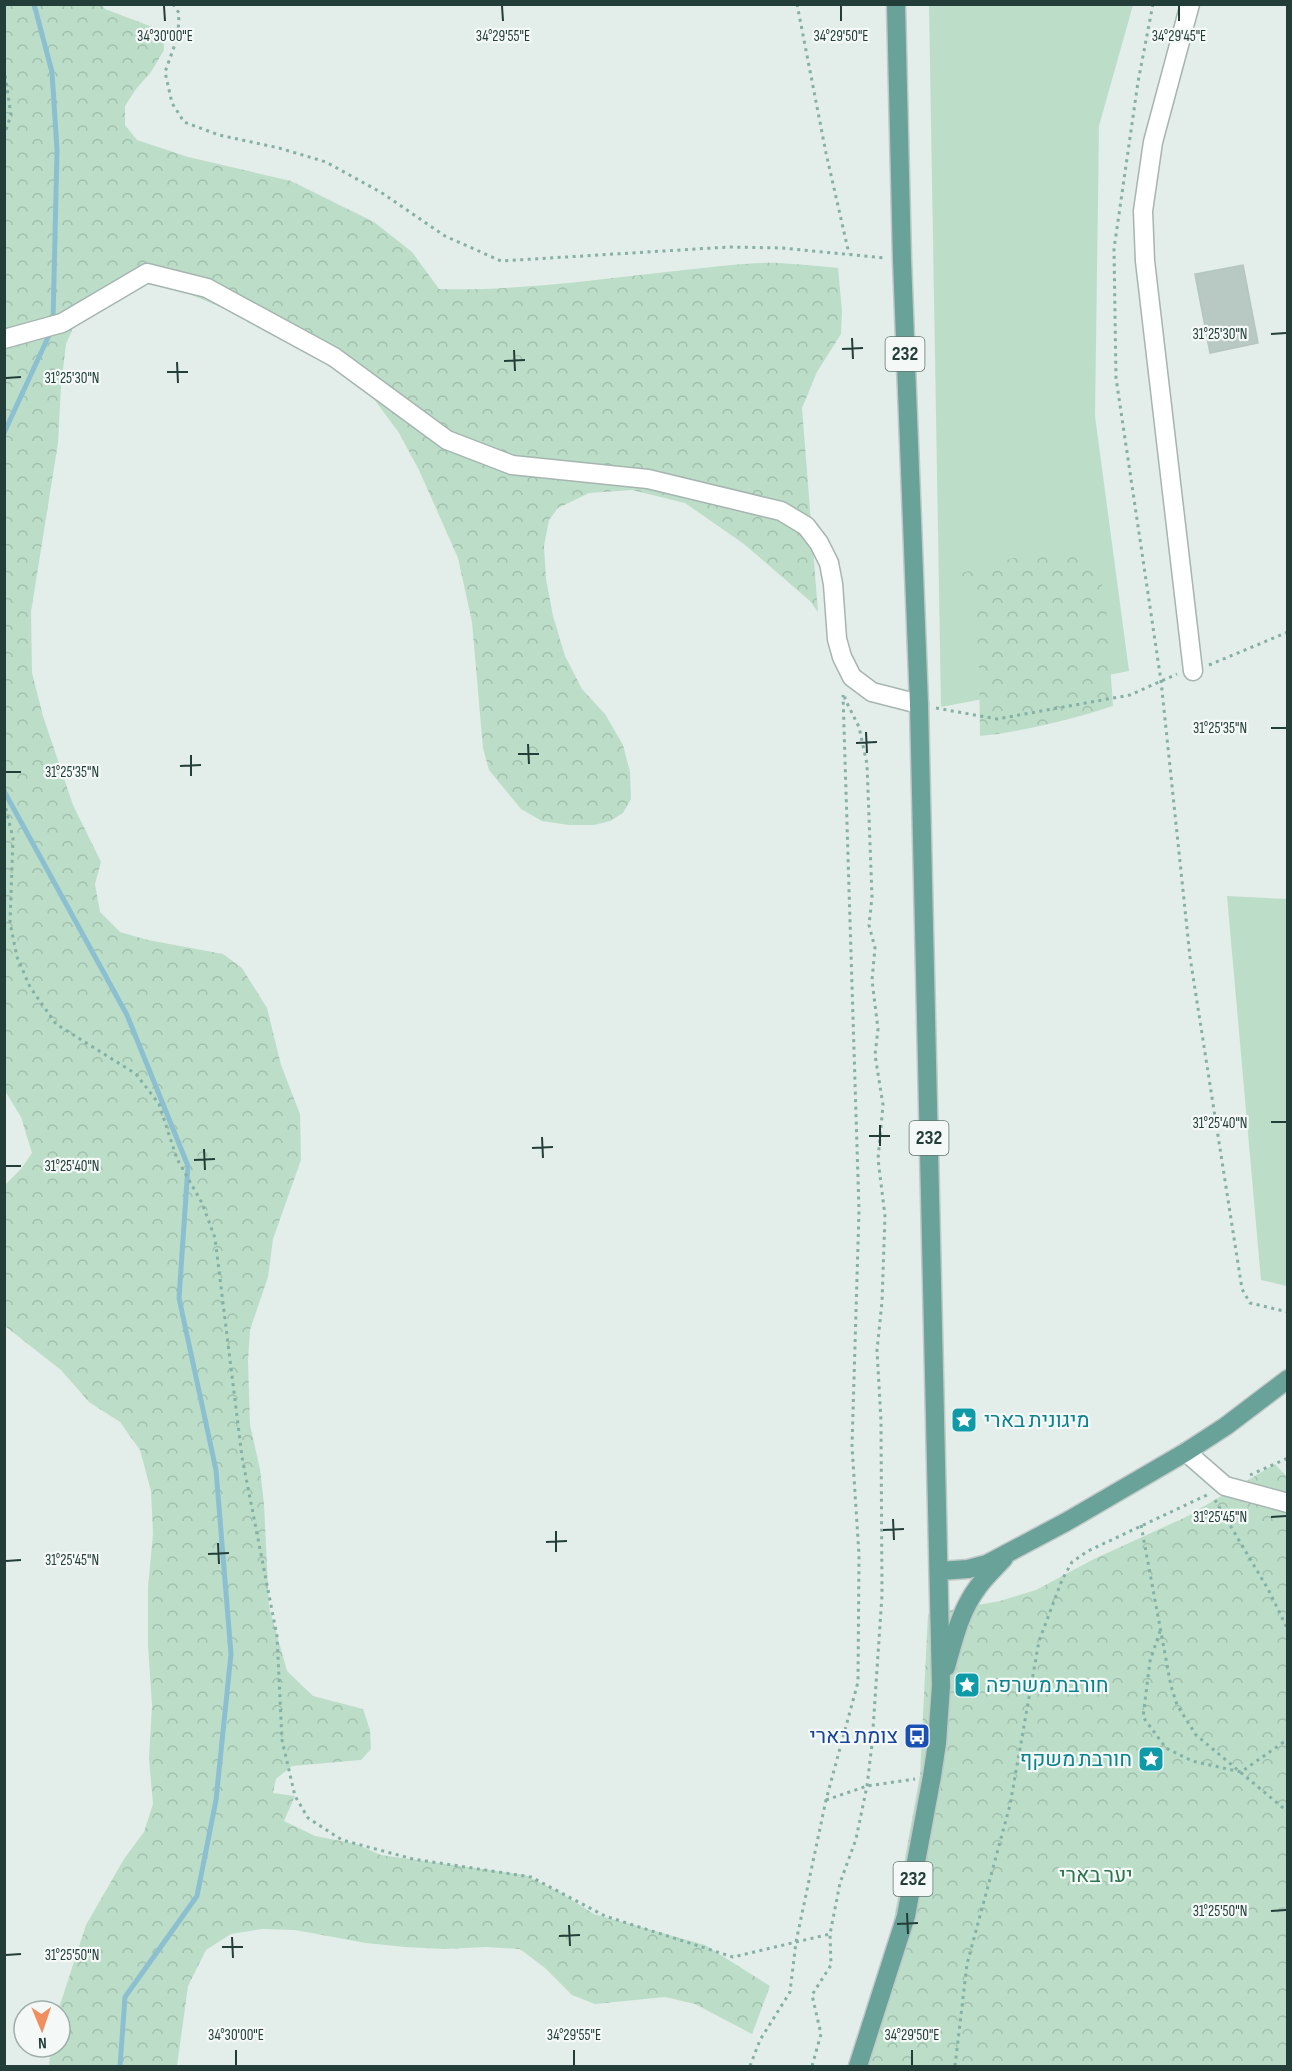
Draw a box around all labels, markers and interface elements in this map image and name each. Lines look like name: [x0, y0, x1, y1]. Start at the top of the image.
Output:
text: 34°30'00"E: [137, 27, 193, 46]
text: 34°29'55"E: [476, 27, 530, 46]
text: 34°29'50"E: [814, 27, 868, 46]
text: 34°29'45"E: [1152, 27, 1206, 46]
text: 31°25'30"N: [1193, 325, 1247, 344]
road number: 232: [886, 337, 924, 371]
text: 31°25'30"N: [45, 369, 99, 388]
text: 31°25'35"N: [1193, 719, 1247, 738]
text: 31°25'35"N: [45, 763, 99, 782]
text: 31°25'40"N: [1193, 1114, 1247, 1133]
road number: 232: [910, 1121, 948, 1155]
text: 31°25'40"N: [45, 1157, 99, 1176]
place icon: מיגונית בארי: [949, 1405, 979, 1435]
place label: מיגונית בארי: [984, 1408, 1090, 1433]
text: 31°25'45"N: [1193, 1508, 1247, 1527]
text: 31°25'45"N: [45, 1551, 99, 1570]
place icon: חורבת משרפה: [952, 1670, 982, 1700]
place label: חורבת משרפה: [986, 1673, 1109, 1698]
bus stop icon: צומת בארי: [902, 1721, 932, 1751]
place label: צומת בארי: [809, 1724, 898, 1749]
place icon: חורבת משקף: [1136, 1744, 1166, 1774]
place label: חורבת משקף: [1020, 1747, 1132, 1772]
road number: 232: [894, 1862, 932, 1896]
park label: יער בארי: [1059, 1863, 1133, 1888]
text: 31°25'50"N: [1193, 1902, 1247, 1921]
text: 31°25'50"N: [45, 1946, 99, 1965]
north arrow: [12, 1999, 72, 2059]
text: 34°30'00"E: [208, 2026, 264, 2045]
text: 34°29'55"E: [547, 2026, 601, 2045]
text: 34°29'50"E: [885, 2026, 939, 2045]
text: N: [38, 2033, 47, 2052]

